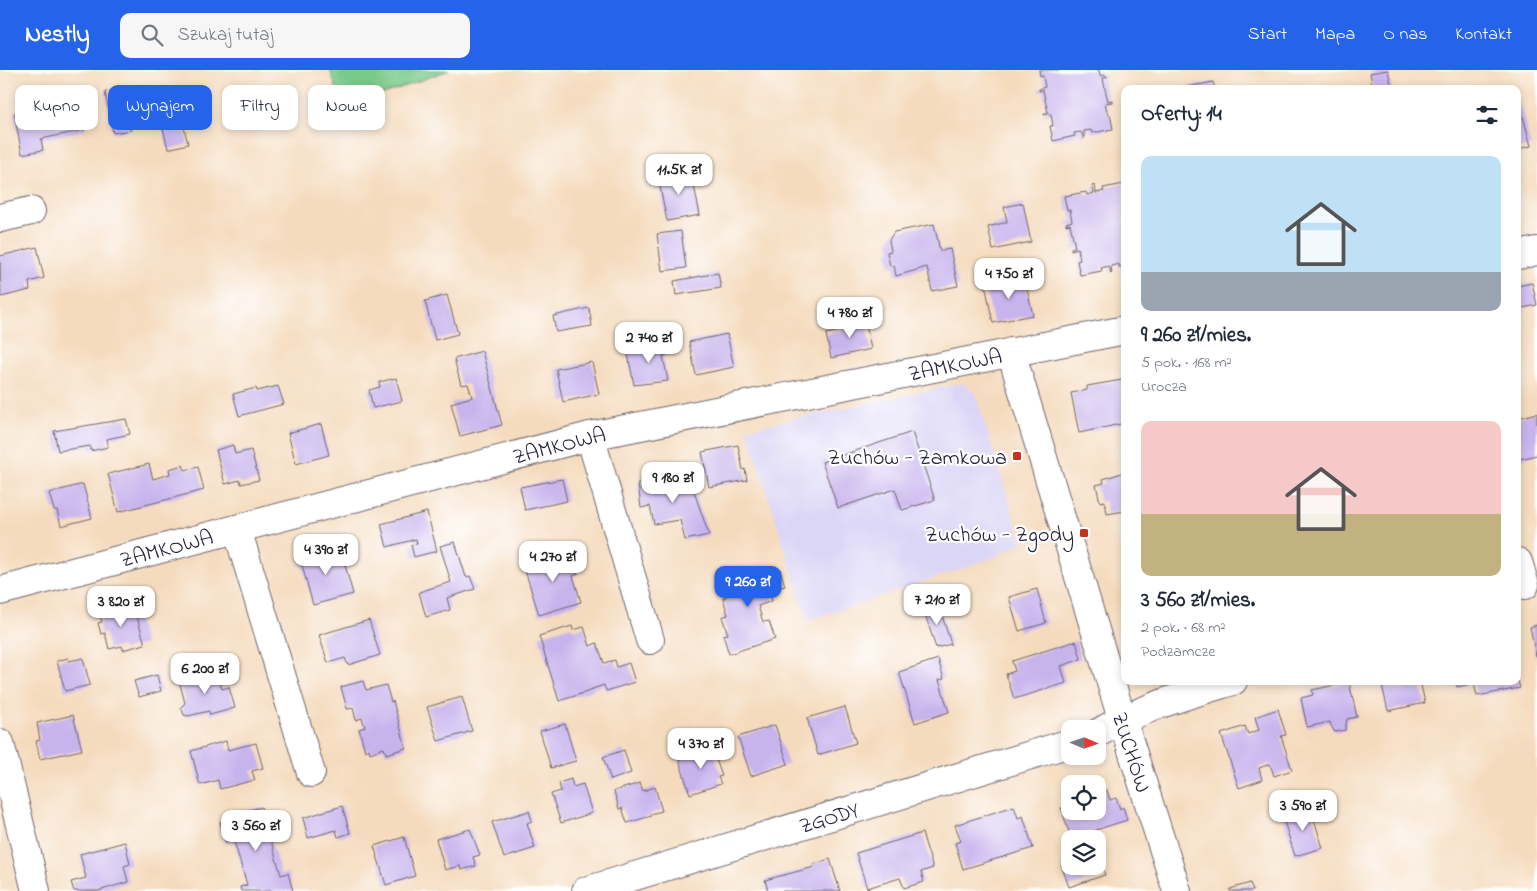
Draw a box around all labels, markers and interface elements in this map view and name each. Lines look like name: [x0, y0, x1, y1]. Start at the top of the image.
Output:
search box: [120, 13, 470, 58]
text: Nestly: [25, 18, 90, 53]
icon: search: [138, 21, 166, 49]
text: Szukaj tutaj: [178, 22, 273, 49]
text: Start: [1248, 22, 1287, 48]
text: Mapa: [1315, 22, 1355, 48]
text: O nas: [1383, 22, 1427, 48]
text: Kontakt: [1455, 22, 1512, 48]
chip: Kupno: [15, 85, 98, 130]
chip: Wynajem: [108, 85, 212, 130]
chip: Filtry: [222, 85, 298, 130]
chip: Nowe: [308, 85, 385, 130]
text: Oferty: 14: [1141, 100, 1222, 130]
icon: filters: [1473, 101, 1501, 129]
pin: 11.5K zł: [627, 154, 731, 196]
text: 11.5K zł: [657, 158, 701, 182]
icon: home: [1276, 189, 1366, 279]
pin: 4 750 zł: [957, 258, 1061, 300]
text: 4 750 zł: [985, 262, 1033, 286]
pin: 4 780 zł: [798, 296, 902, 339]
text: 4 780 zł: [828, 301, 872, 325]
text: 9 260 zł/mies.: [1141, 321, 1251, 351]
pin: 2 740 zł: [597, 322, 701, 364]
text: 2 740 zł: [626, 326, 672, 350]
street label: ZAMKOWA: [906, 342, 1005, 392]
text: 5 pok. · 168 m²: [1141, 351, 1232, 375]
text: Urocza: [1141, 375, 1187, 399]
street label: ZAMKOWA: [510, 420, 609, 475]
place label: Zuchów - Zamkowa: [828, 443, 1007, 475]
marker: Zuchów - Zamkowa: [1011, 450, 1023, 462]
icon: home: [1276, 454, 1366, 544]
pin: 9 180 zł: [621, 462, 725, 504]
text: 9 180 zł: [652, 466, 694, 490]
place label: Zuchów - Zgody: [925, 520, 1074, 553]
street label: ZAMKOWA: [117, 523, 217, 578]
marker: Zuchów - Zgody: [1078, 527, 1090, 539]
pin: 4 390 zł: [274, 534, 378, 576]
text: 4 390 zł: [304, 538, 348, 562]
pin: 4 270 zł: [501, 540, 605, 583]
text: 4 270 zł: [530, 545, 576, 569]
pin: 9 260 zł: [696, 566, 800, 608]
text: 9 260 zł: [725, 570, 771, 594]
pin: 7 210 zł: [885, 584, 989, 626]
pin: 3 820 zł: [69, 586, 173, 628]
text: 3 560 zł/mies.: [1141, 586, 1255, 616]
text: 7 210 zł: [915, 588, 959, 612]
text: 3 820 zł: [98, 590, 144, 614]
text: 2 pok. · 68 m²: [1141, 616, 1225, 640]
text: Podzamcze: [1141, 640, 1215, 664]
pin: 6 200 zł: [153, 652, 257, 695]
text: 6 200 zł: [181, 657, 229, 681]
street label: ZUCHÓW: [1102, 709, 1158, 797]
north arrow: [1061, 720, 1106, 765]
map controls: [1061, 720, 1106, 875]
pin: 4 370 zł: [649, 728, 753, 770]
text: 4 370 zł: [678, 732, 724, 756]
button: locate: [1061, 775, 1106, 820]
pin: 3 590 zł: [1251, 790, 1355, 832]
text: 3 590 zł: [1280, 794, 1326, 818]
street label: ZGODY: [796, 795, 864, 844]
pin: 3 560 zł: [204, 810, 308, 852]
text: 3 560 zł: [232, 814, 280, 838]
button: layers: [1061, 830, 1106, 875]

